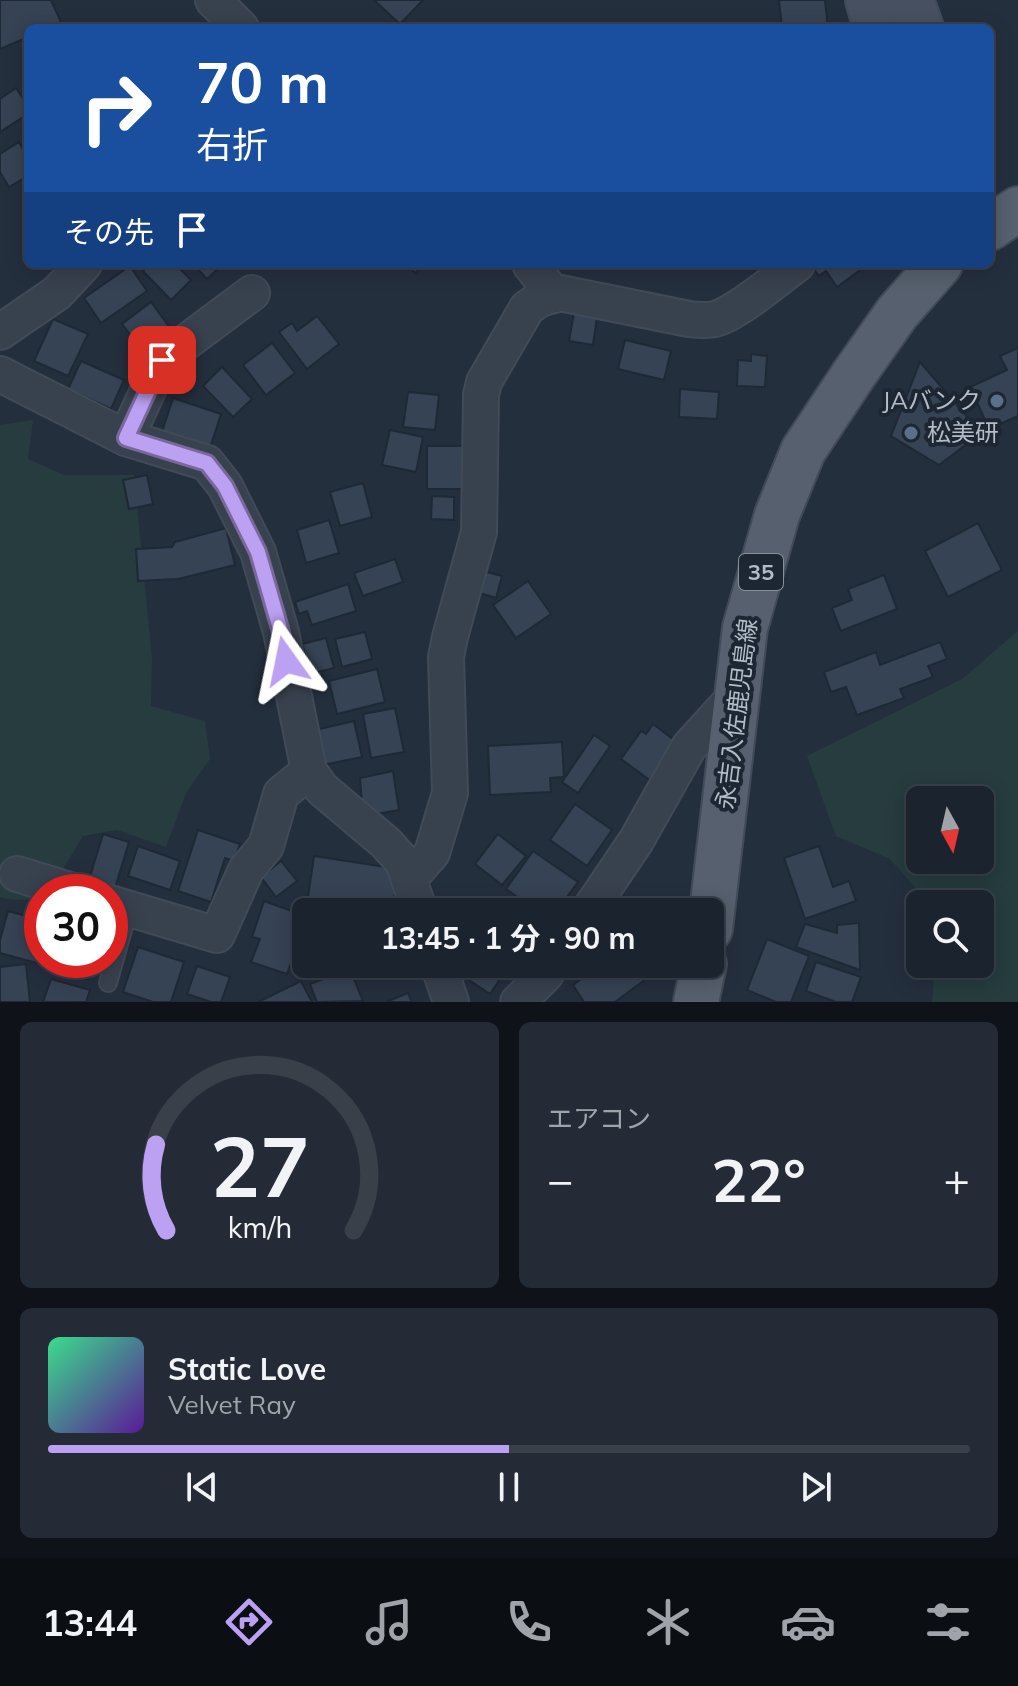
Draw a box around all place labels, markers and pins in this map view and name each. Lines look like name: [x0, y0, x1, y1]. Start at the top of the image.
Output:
pin: [128, 326, 196, 394]
place label: JAバンク: [882, 385, 981, 415]
marker: JAバンク: [988, 392, 1006, 410]
place label: 松美研: [927, 417, 999, 447]
marker: 松美研: [902, 424, 920, 442]

